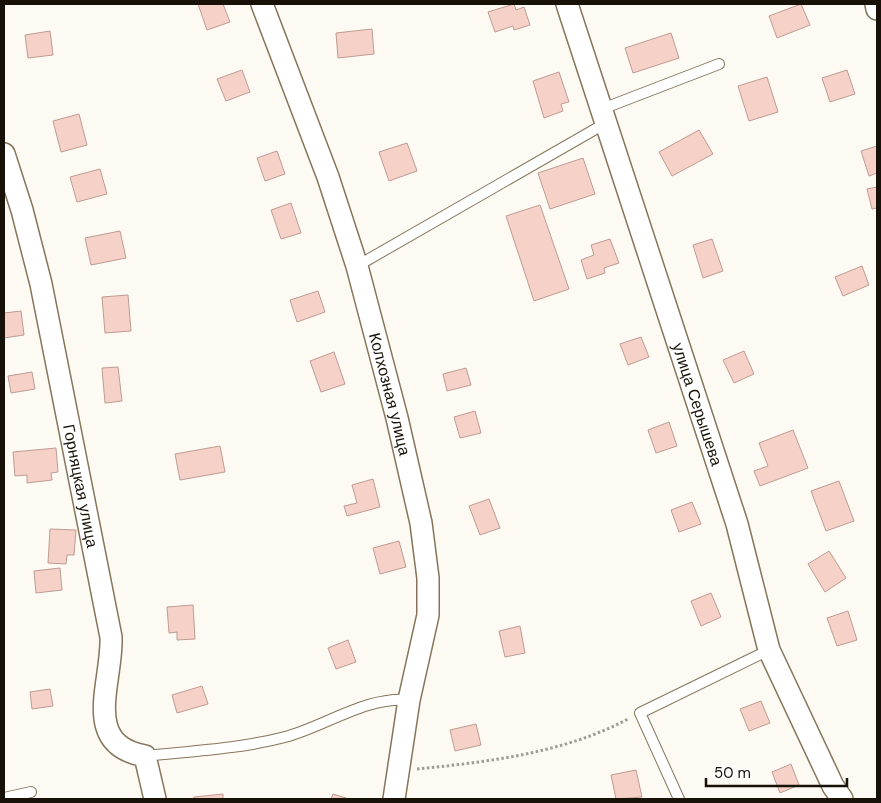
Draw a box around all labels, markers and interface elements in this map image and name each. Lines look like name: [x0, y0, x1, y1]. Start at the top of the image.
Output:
street label: Колхозная улица: [364, 330, 415, 458]
street label: улица Серышева: [667, 340, 727, 469]
street label: Горняцкая улица: [58, 422, 103, 550]
scale bar: [706, 756, 847, 788]
text: 50 m: [714, 763, 751, 783]

